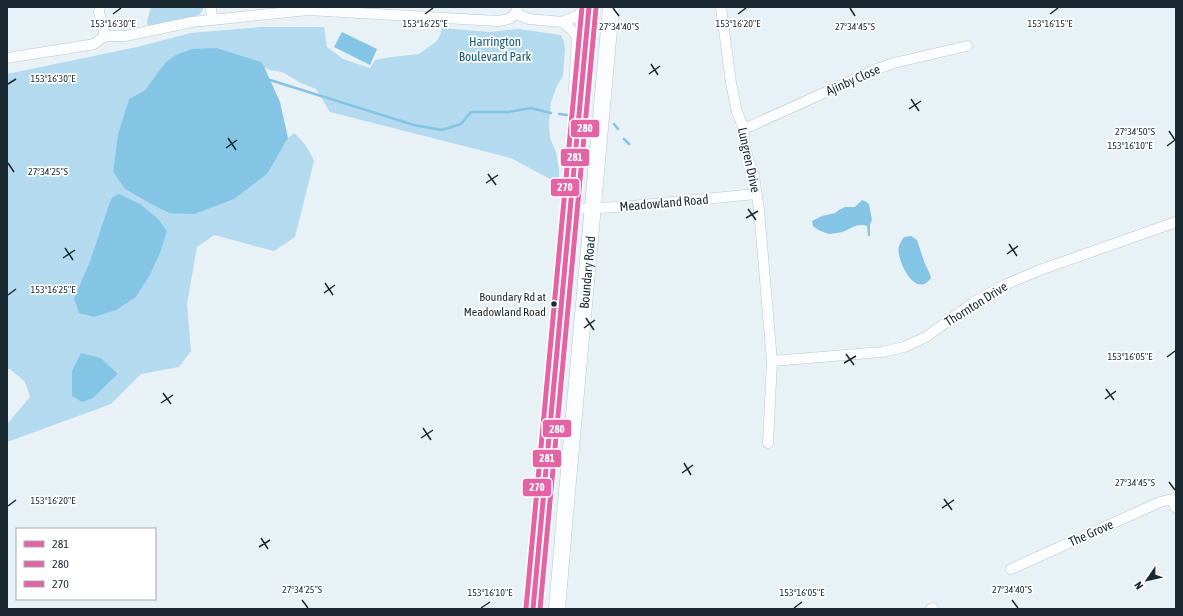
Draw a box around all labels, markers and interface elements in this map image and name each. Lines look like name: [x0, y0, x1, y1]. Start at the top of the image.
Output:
text: 153°16'30"E: [91, 18, 136, 29]
text: 153°16'25"E: [403, 18, 448, 29]
text: 153°16'20"E: [716, 18, 761, 29]
text: 153°16'15"E: [1028, 18, 1073, 29]
text: 27°34'40"S: [599, 21, 639, 32]
text: 27°34'45"S: [835, 21, 875, 32]
park label: Harrington Boulevard Park: [459, 34, 531, 64]
street label: Ajinby Close: [824, 61, 882, 99]
text: 153°16'30"E: [31, 73, 76, 84]
line badge: 280: [570, 119, 600, 138]
text: 280: [577, 122, 593, 134]
street label: Lungren Drive: [735, 126, 763, 194]
text: 27°34'50"S: [1115, 126, 1155, 137]
text: 153°16'10"E: [1108, 140, 1153, 151]
line badge: 281: [560, 148, 590, 167]
text: 281: [567, 151, 583, 163]
text: 27°34'25"S: [28, 166, 68, 177]
line badge: 270: [550, 178, 580, 197]
text: 270: [557, 181, 573, 193]
street label: Meadowland Road: [619, 192, 709, 214]
street label: Boundary Road: [576, 235, 598, 309]
street label: Thornton Drive: [942, 279, 1010, 329]
text: 153°16'25"E: [31, 284, 76, 295]
place label: Boundary Rd at Meadowland Road: [464, 290, 547, 319]
marker: Boundary Rd at Meadowland Road: [549, 299, 559, 309]
text: 153°16'05"E: [1108, 351, 1153, 362]
line badge: 280: [542, 419, 572, 438]
text: 280: [549, 423, 565, 435]
line badge: 281: [532, 449, 562, 468]
text: 281: [539, 452, 555, 464]
text: 27°34'45"S: [1115, 477, 1155, 488]
line badge: 270: [522, 478, 552, 497]
text: 270: [529, 481, 545, 493]
text: 153°16'20"E: [31, 495, 76, 506]
street label: The Grove: [1066, 516, 1116, 549]
legend: [16, 528, 156, 600]
text: 281: [52, 537, 69, 551]
text: 280: [52, 557, 69, 571]
north arrow: [1127, 560, 1167, 600]
text: 270: [52, 577, 69, 591]
text: N: [1132, 580, 1146, 592]
text: 27°34'25"S: [282, 584, 322, 595]
text: 27°34'40"S: [992, 584, 1032, 595]
text: 153°16'10"E: [468, 587, 513, 598]
text: 153°16'05"E: [780, 587, 825, 598]

